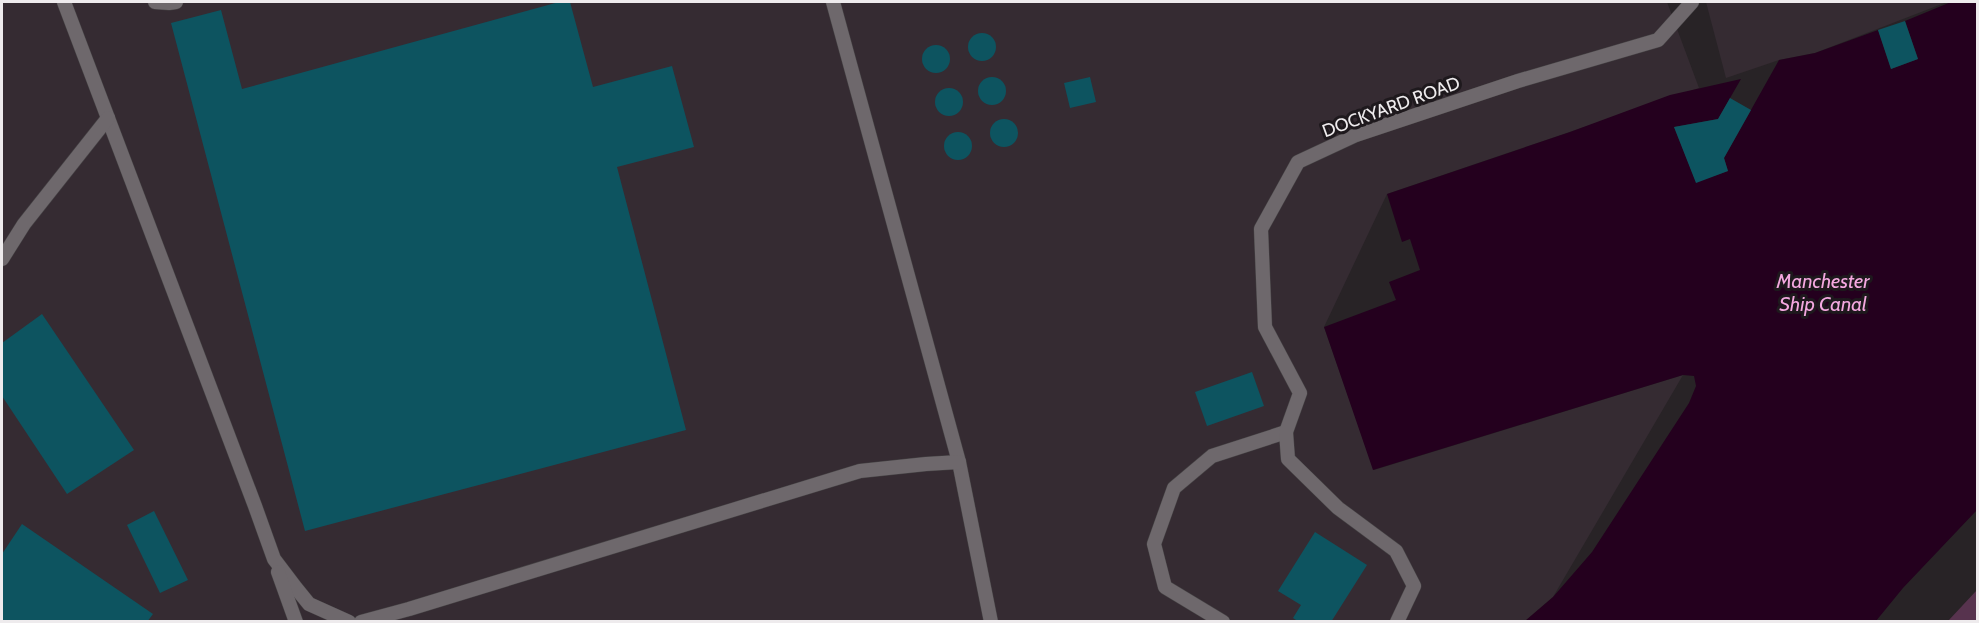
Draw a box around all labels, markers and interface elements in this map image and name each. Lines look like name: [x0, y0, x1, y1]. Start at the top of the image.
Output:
street label: DOCKYARD ROAD: [1319, 72, 1463, 142]
water label: Manchester Ship Canal: [1776, 269, 1870, 316]

